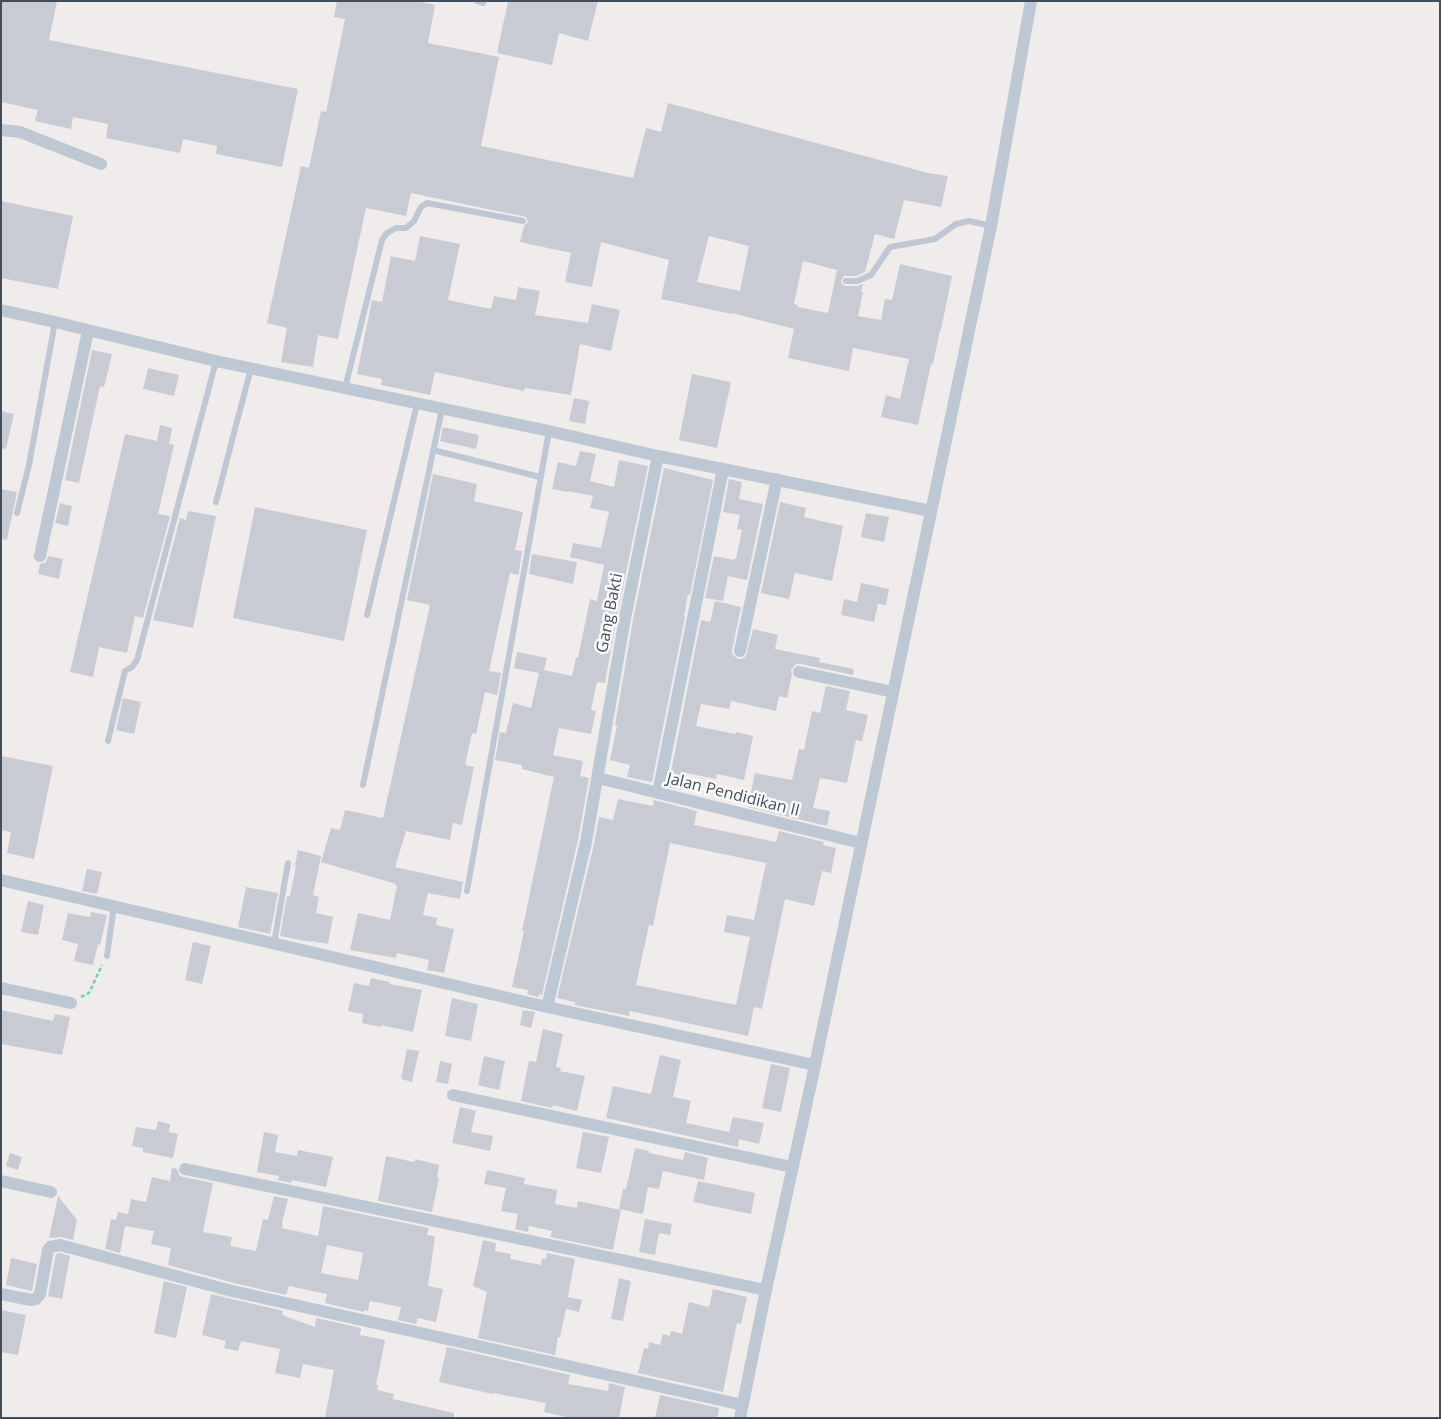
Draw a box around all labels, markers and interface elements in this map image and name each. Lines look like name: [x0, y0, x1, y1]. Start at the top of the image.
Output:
street label: Gang Bakti: [593, 572, 627, 654]
street label: Jalan Pendidikan II: [665, 769, 801, 821]

